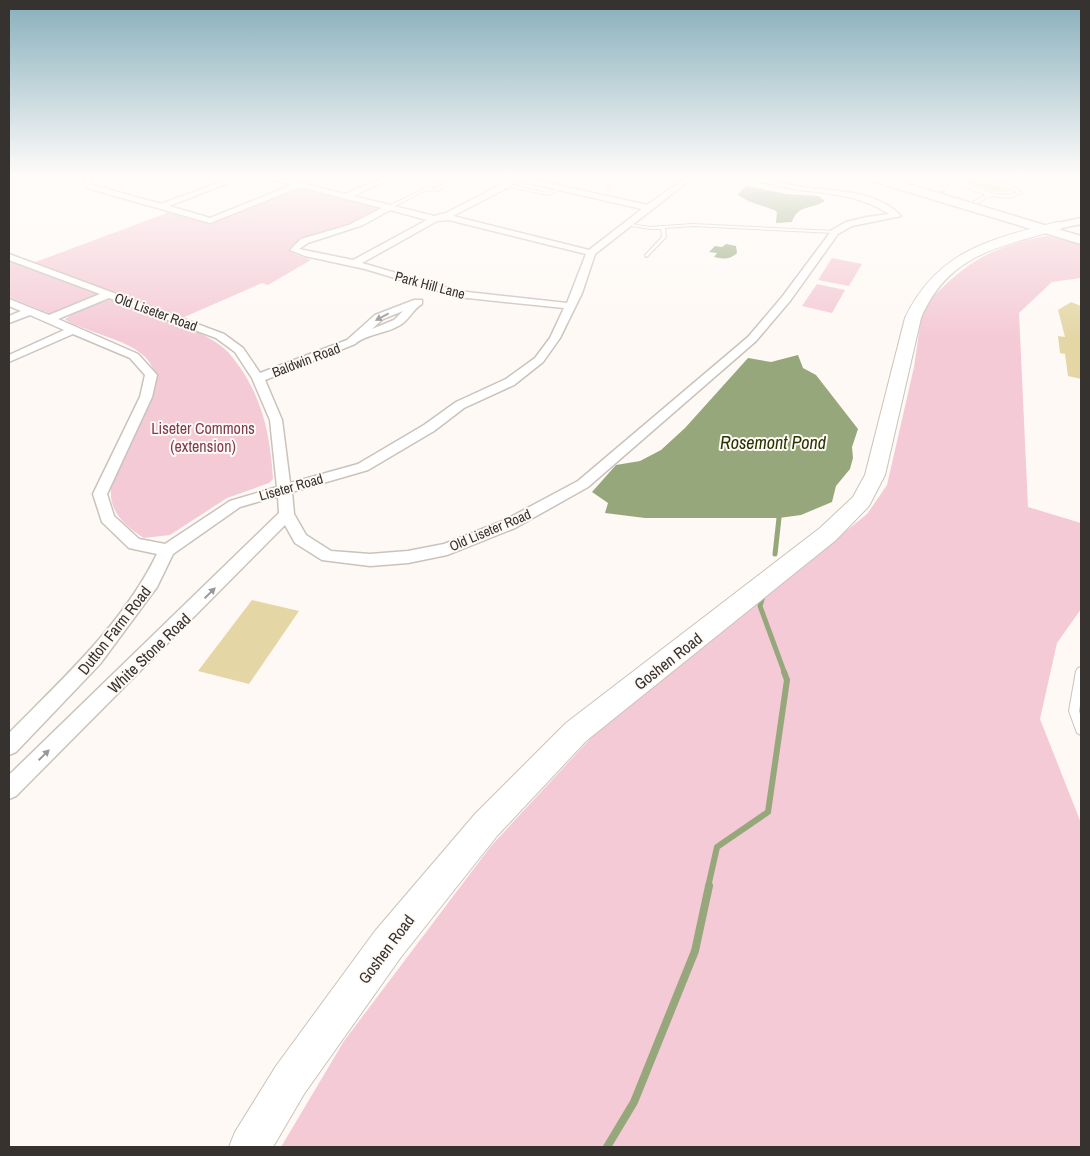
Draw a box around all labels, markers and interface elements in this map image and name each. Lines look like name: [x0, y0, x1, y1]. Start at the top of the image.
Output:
street label: Park Hill Lane: [393, 267, 467, 303]
street label: Old Liseter Road: [112, 289, 200, 335]
one-way arrow: [374, 313, 389, 321]
street label: Baldwin Road: [269, 339, 343, 381]
park label: Liseter Commons (extension): [151, 417, 255, 457]
water label: Rosemont Pond: [720, 430, 827, 455]
street label: Liseter Road: [257, 469, 325, 505]
street label: Old Liseter Road: [447, 505, 533, 555]
street label: Dutton Farm Road: [72, 581, 156, 679]
one-way arrow: [204, 587, 216, 599]
street label: White Stone Road: [103, 608, 195, 698]
street label: Goshen Road: [629, 627, 707, 695]
one-way arrow: [37, 749, 49, 761]
street label: Goshen Road: [353, 910, 419, 988]

